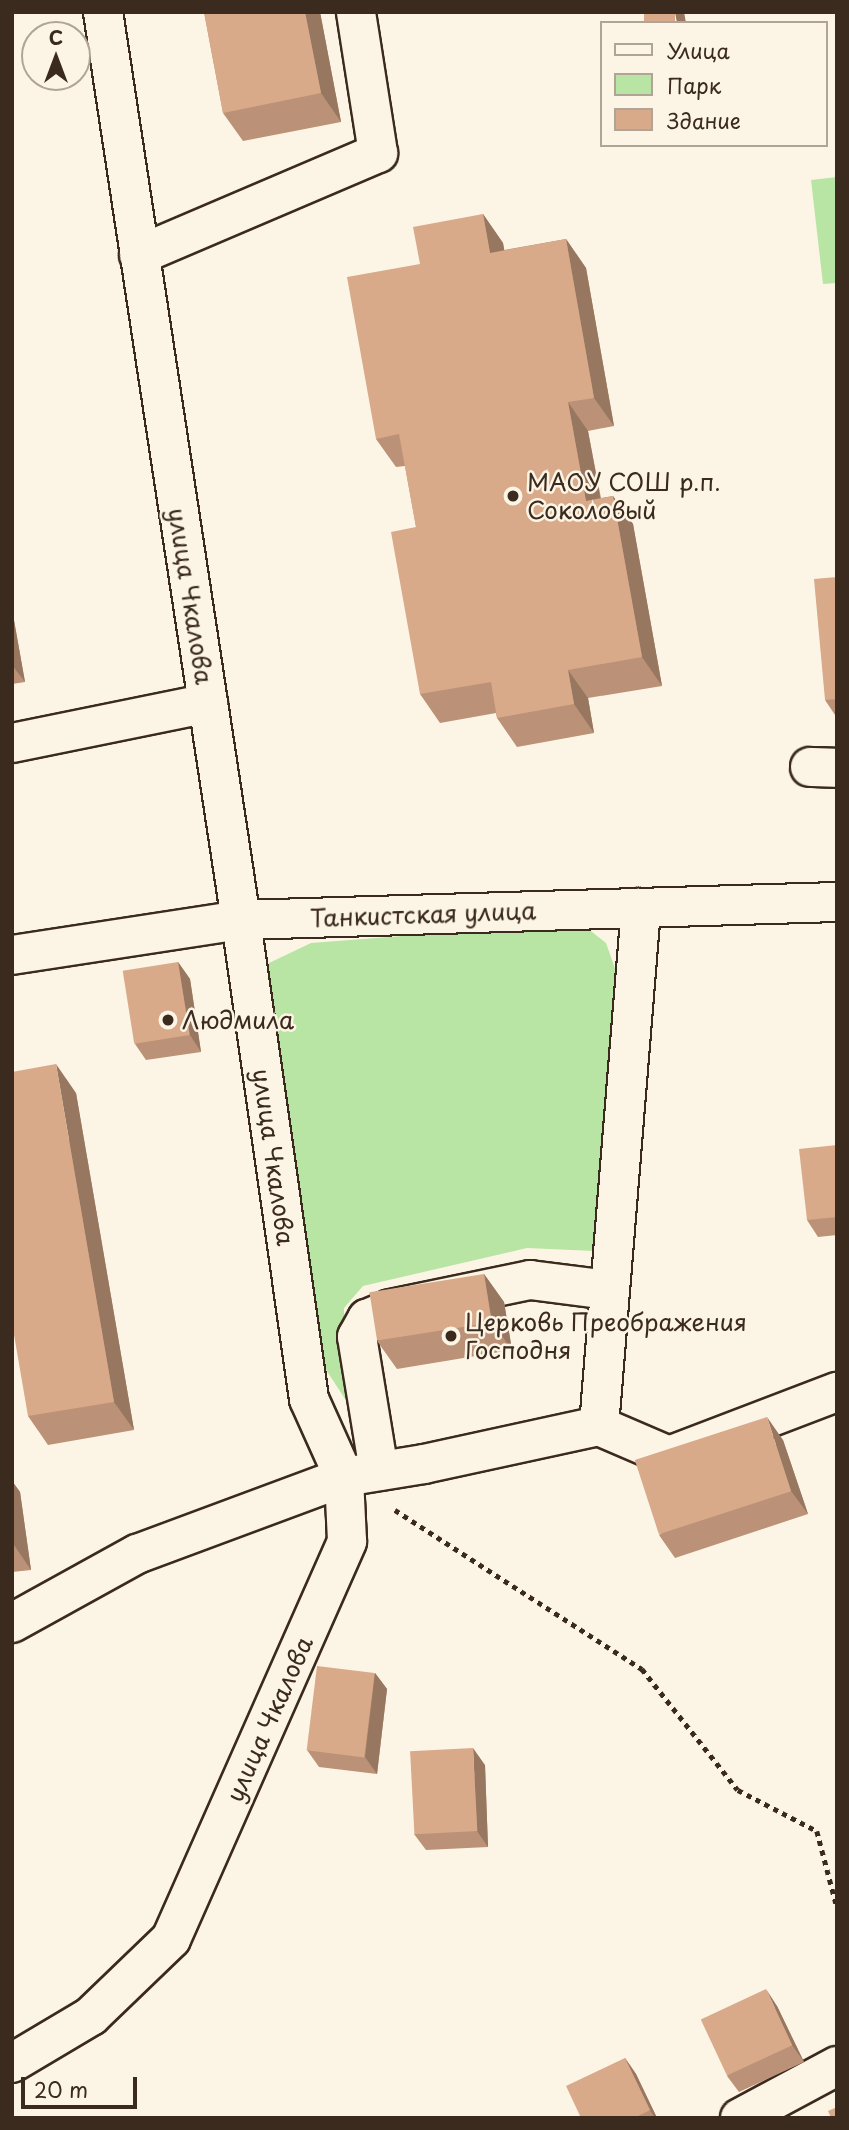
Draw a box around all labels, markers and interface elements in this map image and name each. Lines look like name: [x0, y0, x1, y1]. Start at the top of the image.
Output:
north arrow: [21, 21, 91, 91]
legend: [600, 21, 828, 147]
text: С: [49, 23, 63, 51]
text: Улица: [667, 34, 730, 66]
text: Парк: [667, 69, 721, 101]
text: Здание: [667, 104, 741, 136]
place label: МАОУ СОШ р.п. Соколовый: [527, 468, 724, 524]
marker: МАОУ СОШ р.п. Соколовый: [505, 488, 521, 504]
street label: улица Чкалова: [163, 505, 219, 687]
street label: Танкистская улица: [309, 896, 537, 932]
place label: Людмила: [182, 1006, 294, 1034]
marker: Людмила: [160, 1012, 176, 1028]
street label: улица Чкалова: [247, 1066, 301, 1248]
place label: Церковь Преображения Господня: [465, 1308, 747, 1364]
marker: Церковь Преображения Господня: [443, 1328, 459, 1344]
street label: улица Чкалова: [219, 1631, 319, 1807]
scale bar: [24, 2064, 140, 2108]
text: 20 m: [34, 2073, 88, 2105]

